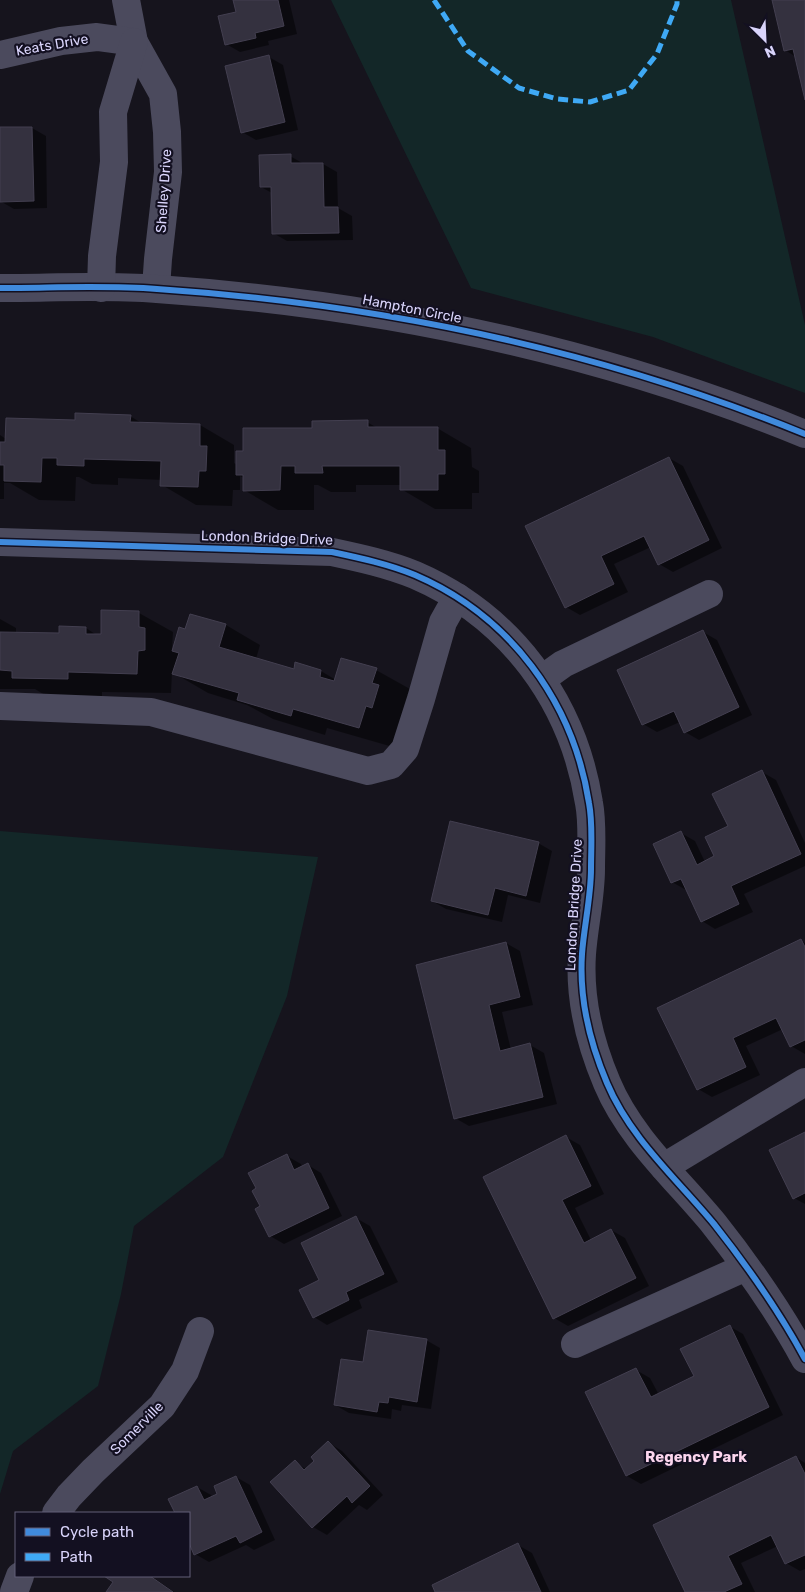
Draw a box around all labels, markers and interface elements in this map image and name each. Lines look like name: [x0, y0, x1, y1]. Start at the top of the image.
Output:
north arrow: [740, 15, 790, 65]
street label: Keats Drive: [14, 30, 90, 60]
text: N: [762, 42, 778, 61]
street label: Shelley Drive: [153, 148, 175, 233]
street label: Hampton Circle: [361, 291, 463, 327]
street label: London Bridge Drive: [201, 527, 334, 549]
street label: London Bridge Drive: [562, 838, 586, 971]
street label: Somerville: [107, 1398, 167, 1458]
district label: Regency Park: [645, 1448, 747, 1466]
legend: [15, 1512, 190, 1577]
text: Cycle path: [60, 1523, 134, 1541]
text: Path: [60, 1548, 93, 1566]

